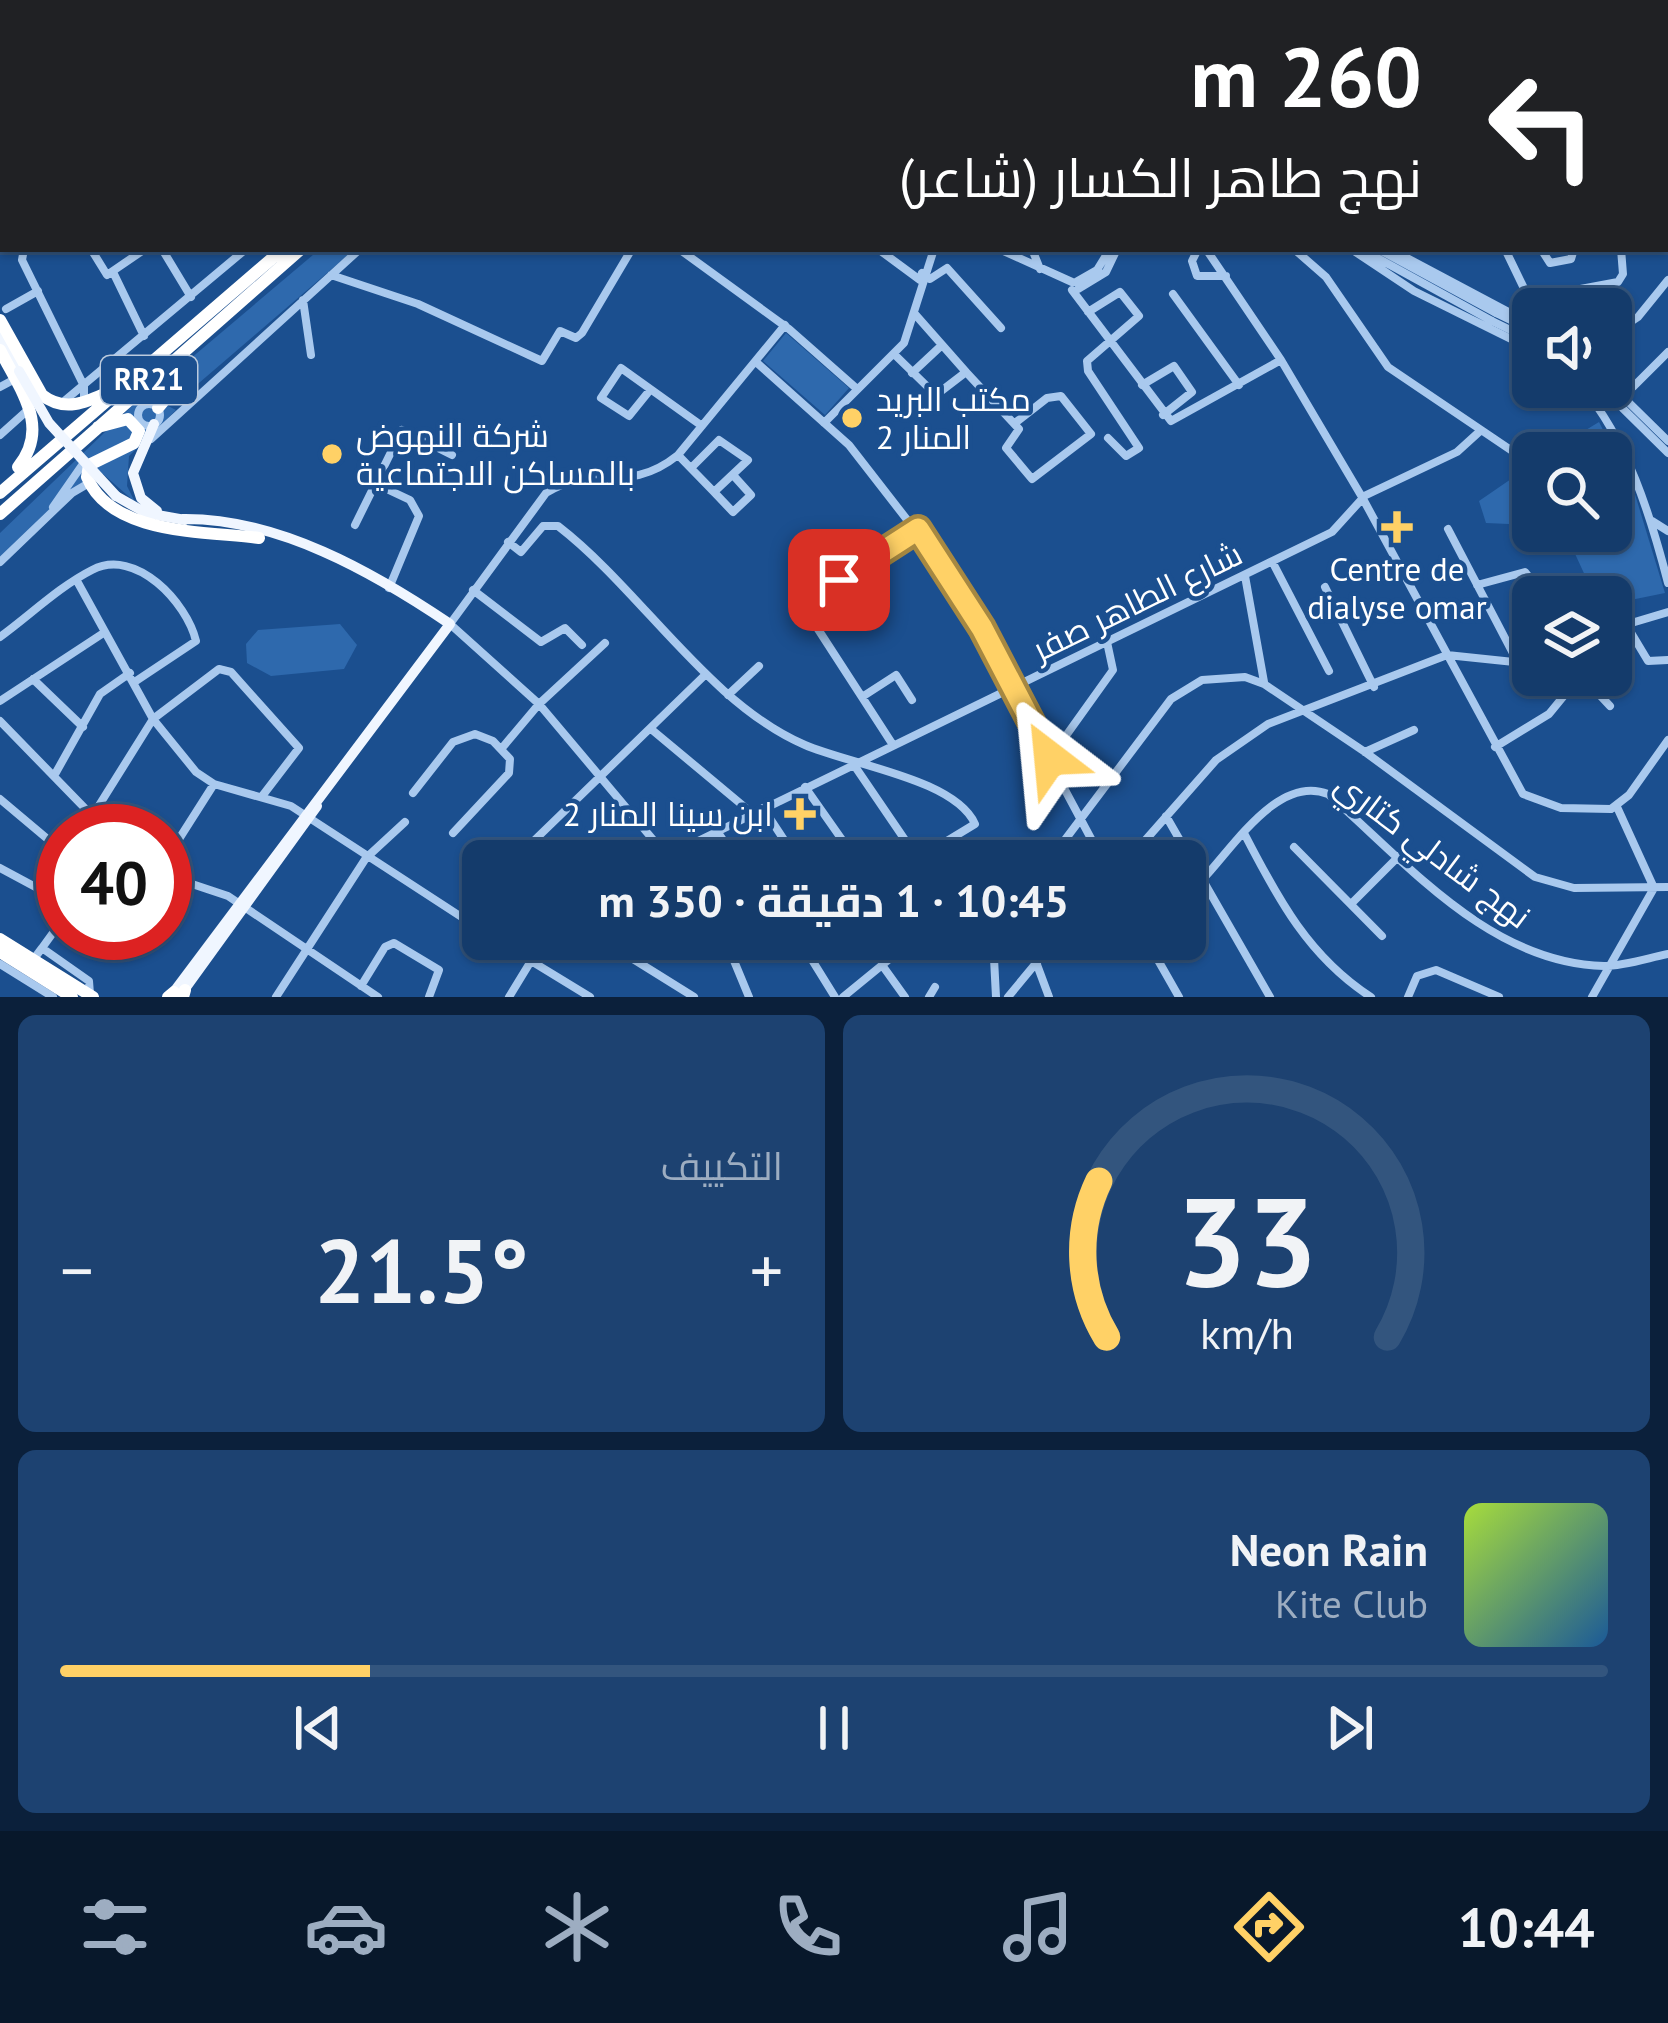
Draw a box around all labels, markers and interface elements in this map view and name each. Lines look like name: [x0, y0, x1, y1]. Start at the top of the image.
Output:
text: 260 m: [1190, 21, 1422, 130]
icon: left: [1464, 48, 1620, 204]
text: نهج طاهر الكسار (شاعر): [899, 142, 1422, 212]
map controls: [1512, 288, 1632, 696]
button: sound: [1512, 288, 1632, 408]
road number: RR21: [101, 356, 197, 404]
place label: مكتب البريد المنار 2: [876, 377, 1031, 458]
marker: مكتب البريد المنار 2: [839, 405, 865, 431]
place label: شركة النهوض بالمساكن الاجتماعية: [356, 413, 635, 494]
button: search: [1512, 432, 1632, 552]
marker: شركة النهوض بالمساكن الاجتماعية: [319, 441, 345, 467]
marker: Centre de dialyse omar: [1381, 511, 1413, 543]
pin: [788, 529, 890, 631]
street label: شارع الطاهر صفر: [1023, 531, 1250, 673]
icon: arrive: [806, 547, 872, 613]
place label: Centre de dialyse omar: [1307, 547, 1487, 628]
button: layers: [1512, 576, 1632, 696]
position arrow: [987, 695, 1113, 821]
street label: نهج شادلي كتاري: [1324, 762, 1540, 941]
place label: ابن سينا المنار 2: [563, 792, 773, 835]
marker: ابن سينا المنار 2: [784, 798, 816, 830]
speed limit sign: 40: [36, 804, 192, 960]
text: 10:45 · 1 دقيقة · 350 m: [599, 871, 1069, 929]
text: التكييف: [661, 1140, 783, 1191]
text: 33: [1176, 1159, 1317, 1320]
text: 21.5°: [314, 1211, 529, 1328]
text: −: [60, 1227, 93, 1312]
text: +: [750, 1227, 783, 1312]
text: km/h: [1199, 1304, 1294, 1360]
text: Neon Rain: [1230, 1520, 1428, 1578]
text: Kite Club: [1275, 1578, 1428, 1629]
icon: previous: [285, 1695, 351, 1761]
icon: pause: [801, 1695, 867, 1761]
icon: next: [1317, 1695, 1383, 1761]
icon: filters: [73, 1885, 157, 1969]
icon: car: [304, 1885, 388, 1969]
icon: climate: [535, 1885, 619, 1969]
icon: phone: [766, 1885, 850, 1969]
icon: music: [996, 1885, 1080, 1969]
icon: directions: [1227, 1885, 1311, 1969]
text: 10:44: [1458, 1892, 1595, 1962]

